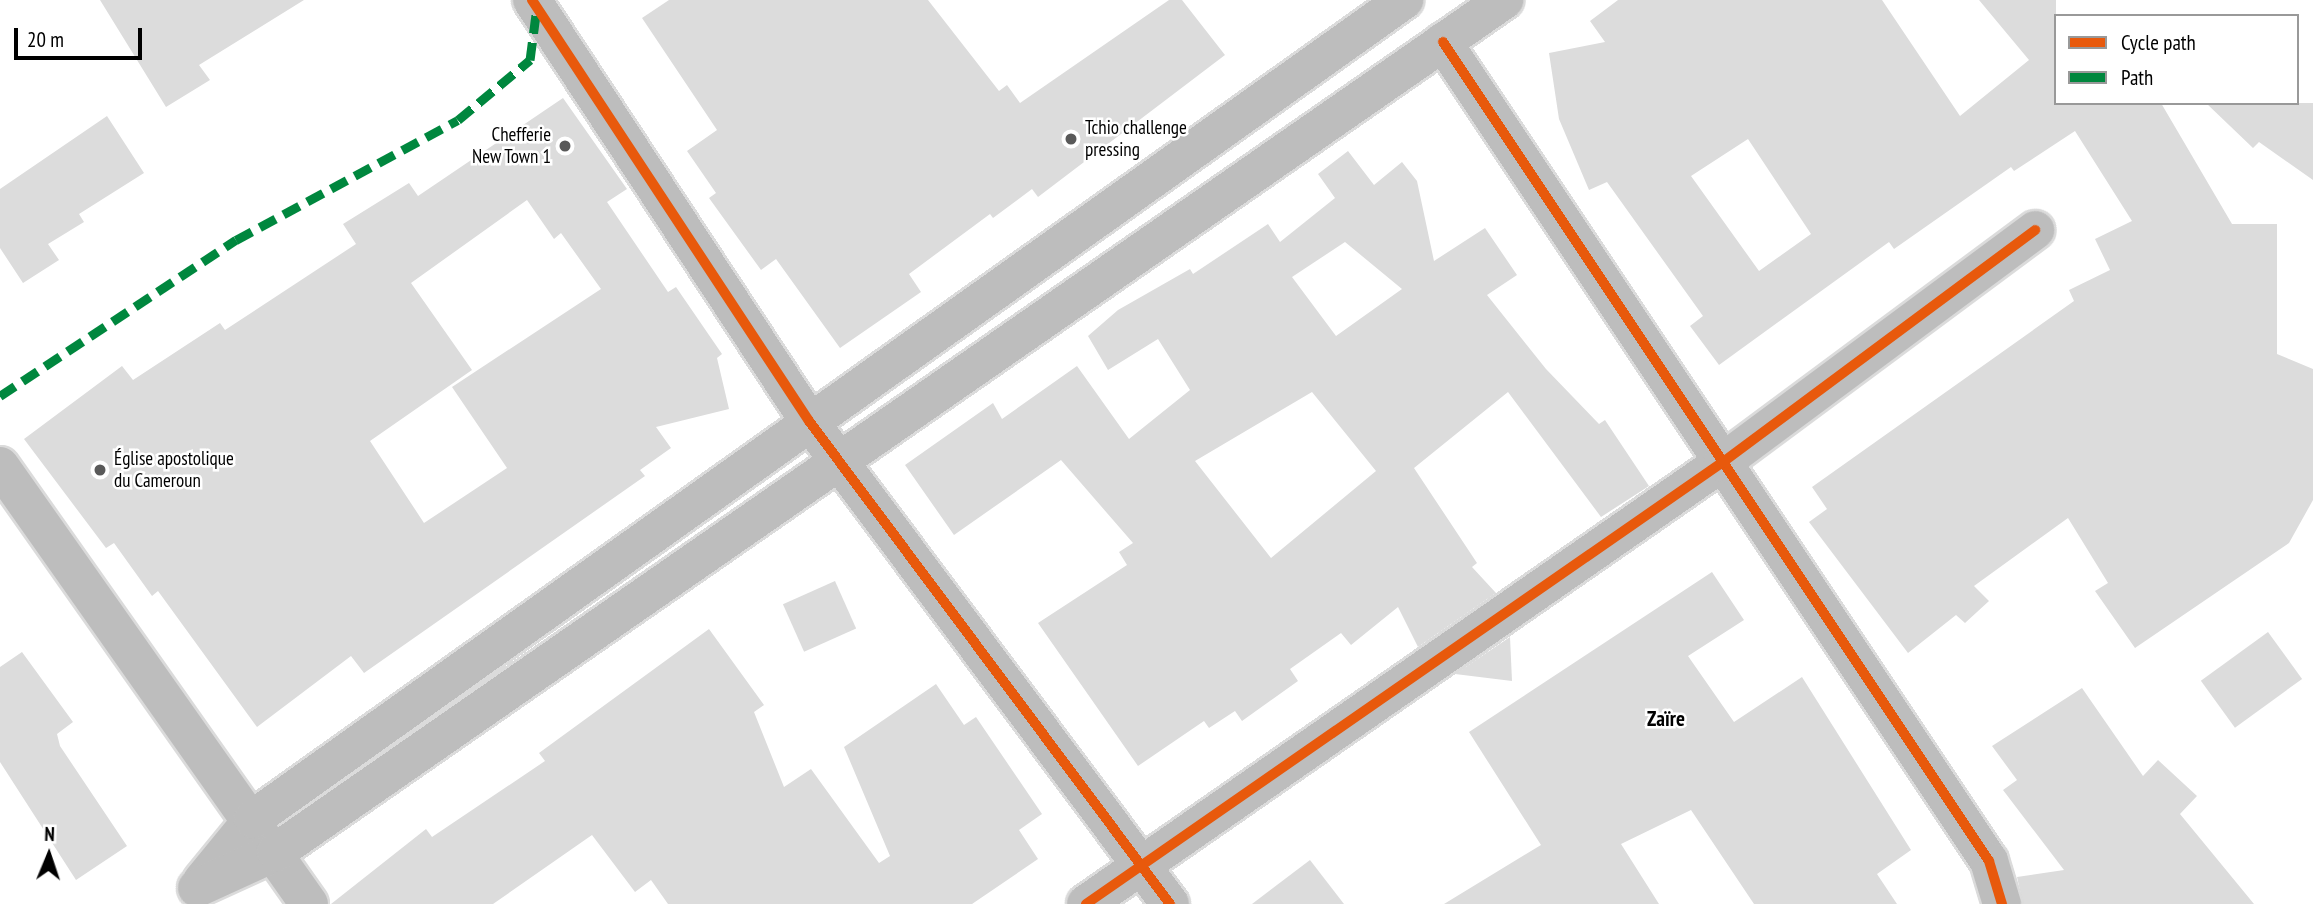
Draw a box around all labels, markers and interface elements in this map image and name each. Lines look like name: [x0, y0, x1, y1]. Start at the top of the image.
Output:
scale bar: [18, 14, 145, 58]
legend: [2054, 14, 2299, 105]
text: 20 m: [27, 26, 64, 53]
text: Cycle path: [2121, 29, 2196, 56]
text: Path: [2121, 64, 2153, 91]
place label: Tchio challenge pressing: [1085, 117, 1187, 161]
place label: Chefferie New Town 1: [471, 124, 551, 168]
marker: Tchio challenge pressing: [1063, 131, 1079, 147]
marker: Chefferie New Town 1: [557, 138, 573, 154]
place label: Église apostolique du Cameroun: [114, 448, 234, 492]
marker: Église apostolique du Cameroun: [92, 462, 108, 478]
district label: Zaïre: [1647, 706, 1685, 732]
north arrow: [14, 820, 84, 890]
text: N: [44, 822, 55, 846]

